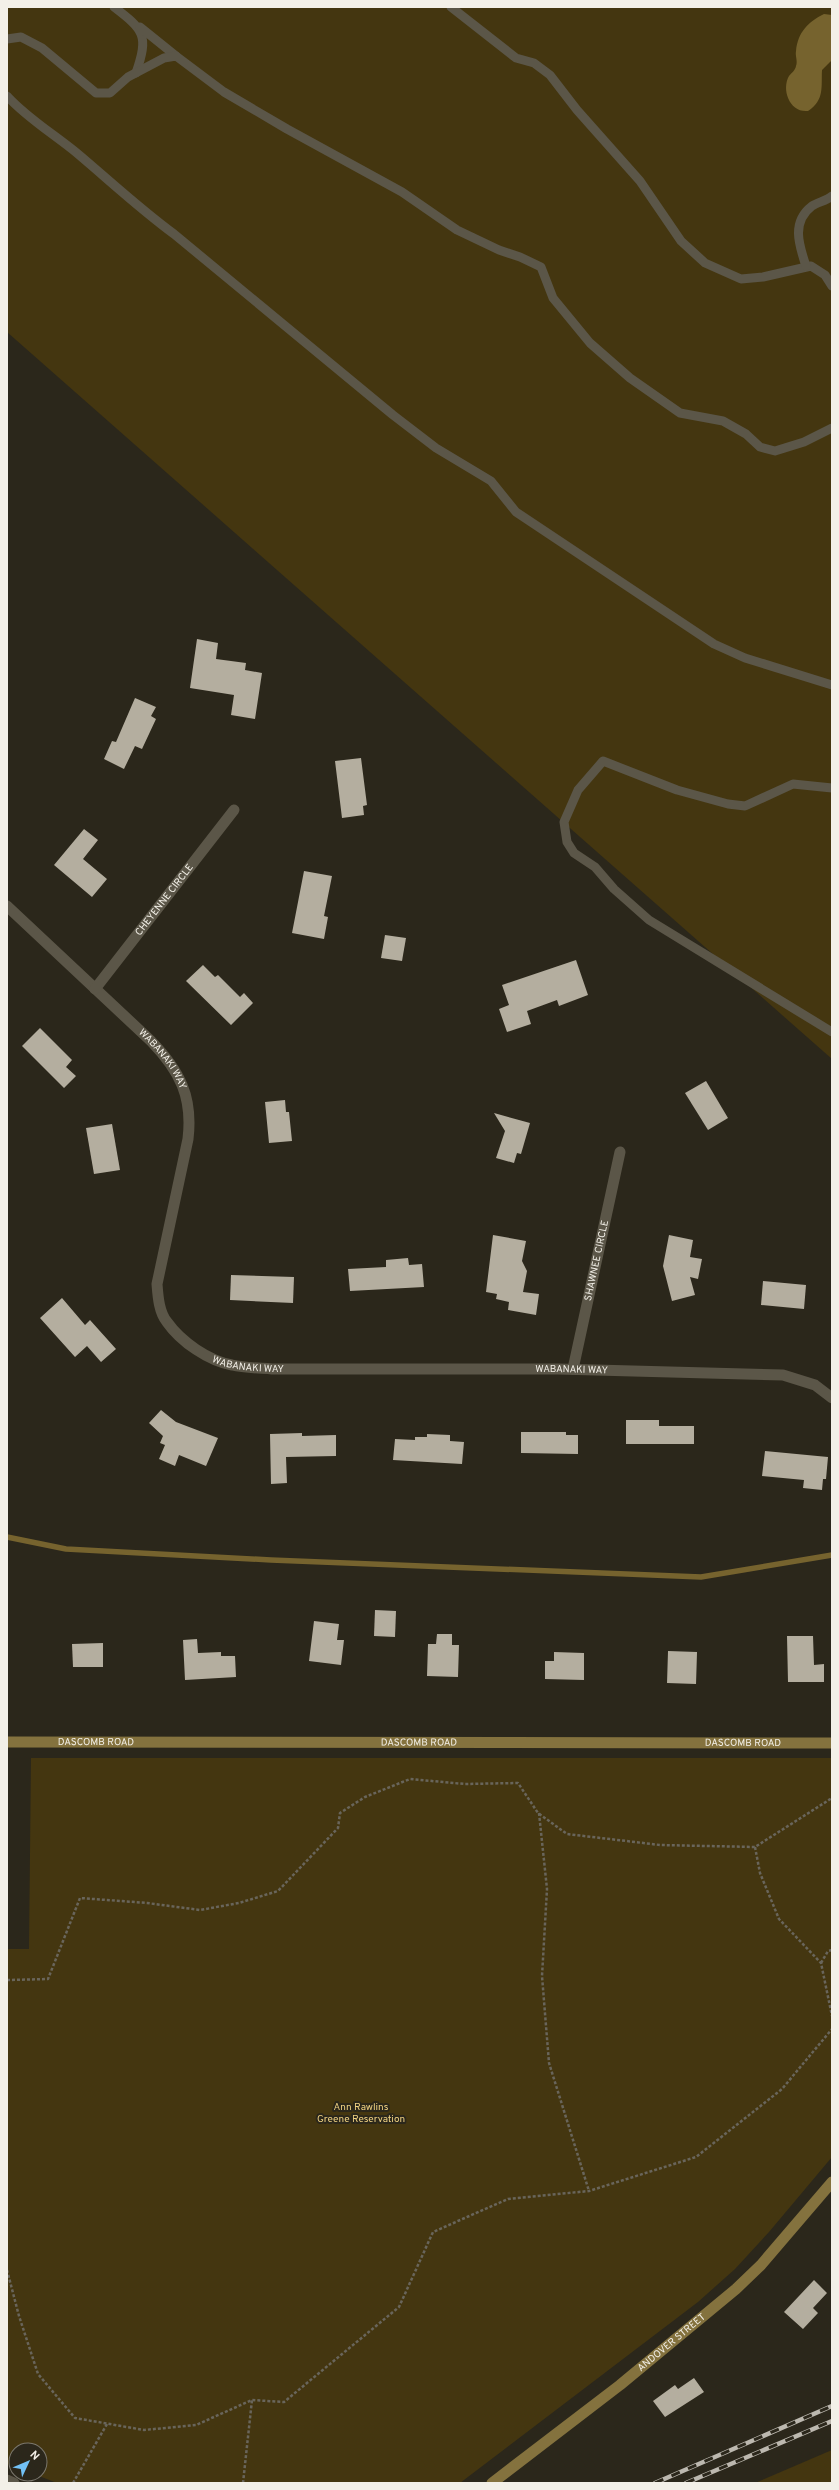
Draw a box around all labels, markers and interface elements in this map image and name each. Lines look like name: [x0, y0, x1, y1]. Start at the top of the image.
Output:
street label: CHEYENNE CIRCLE: [132, 861, 196, 938]
street label: WABANAKI WAY: [136, 1026, 190, 1092]
street label: SHAWNEE CIRCLE: [581, 1219, 612, 1302]
street label: WABANAKI WAY: [210, 1353, 285, 1376]
street label: WABANAKI WAY: [535, 1362, 609, 1377]
street label: DASCOMB ROAD: [58, 1736, 134, 1749]
street label: DASCOMB ROAD: [381, 1736, 457, 1749]
street label: DASCOMB ROAD: [705, 1736, 781, 1749]
park label: Ann Rawlins Greene Reservation: [317, 2101, 405, 2126]
street label: ANDOVER STREET: [635, 2310, 708, 2374]
north arrow: [8, 2442, 48, 2482]
text: N: [27, 2448, 42, 2463]

